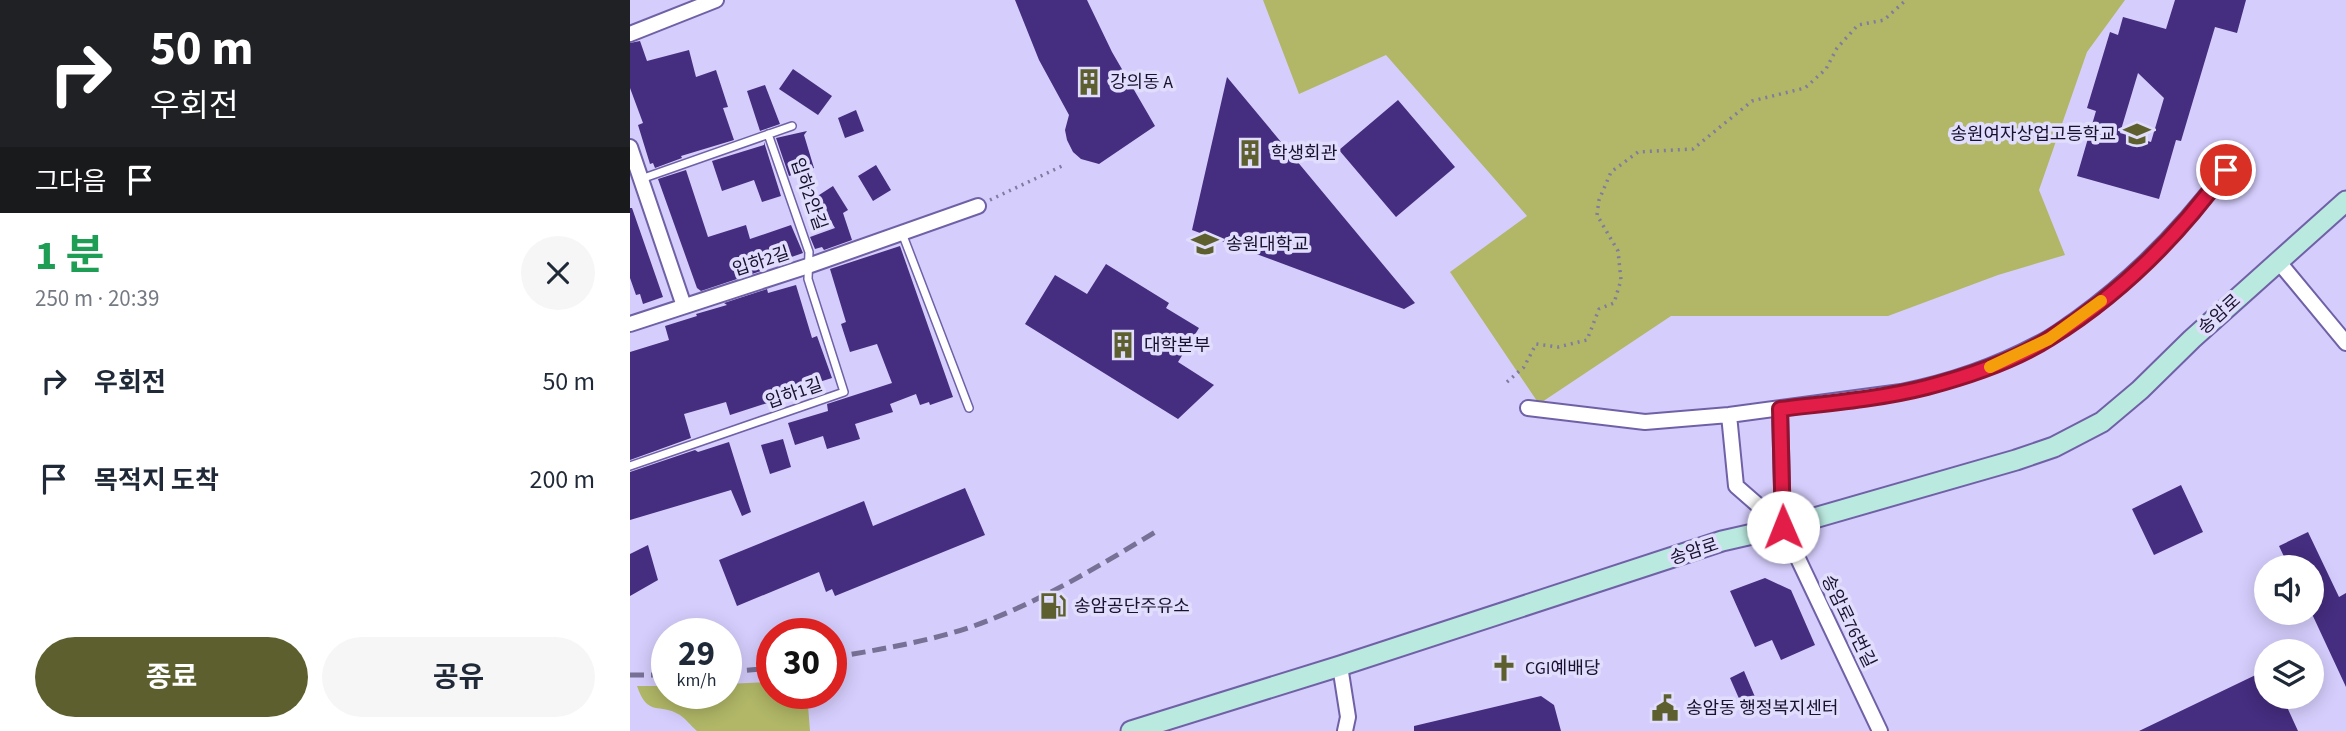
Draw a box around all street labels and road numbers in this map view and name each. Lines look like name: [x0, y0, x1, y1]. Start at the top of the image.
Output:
street label: 입하2안길: [784, 155, 833, 234]
street label: 입하2길: [729, 241, 793, 282]
street label: 송암로: [2193, 288, 2246, 340]
street label: 입하1길: [762, 372, 826, 415]
street label: 송암로: [1667, 532, 1722, 571]
street label: 송암로76번길: [1815, 570, 1882, 672]

